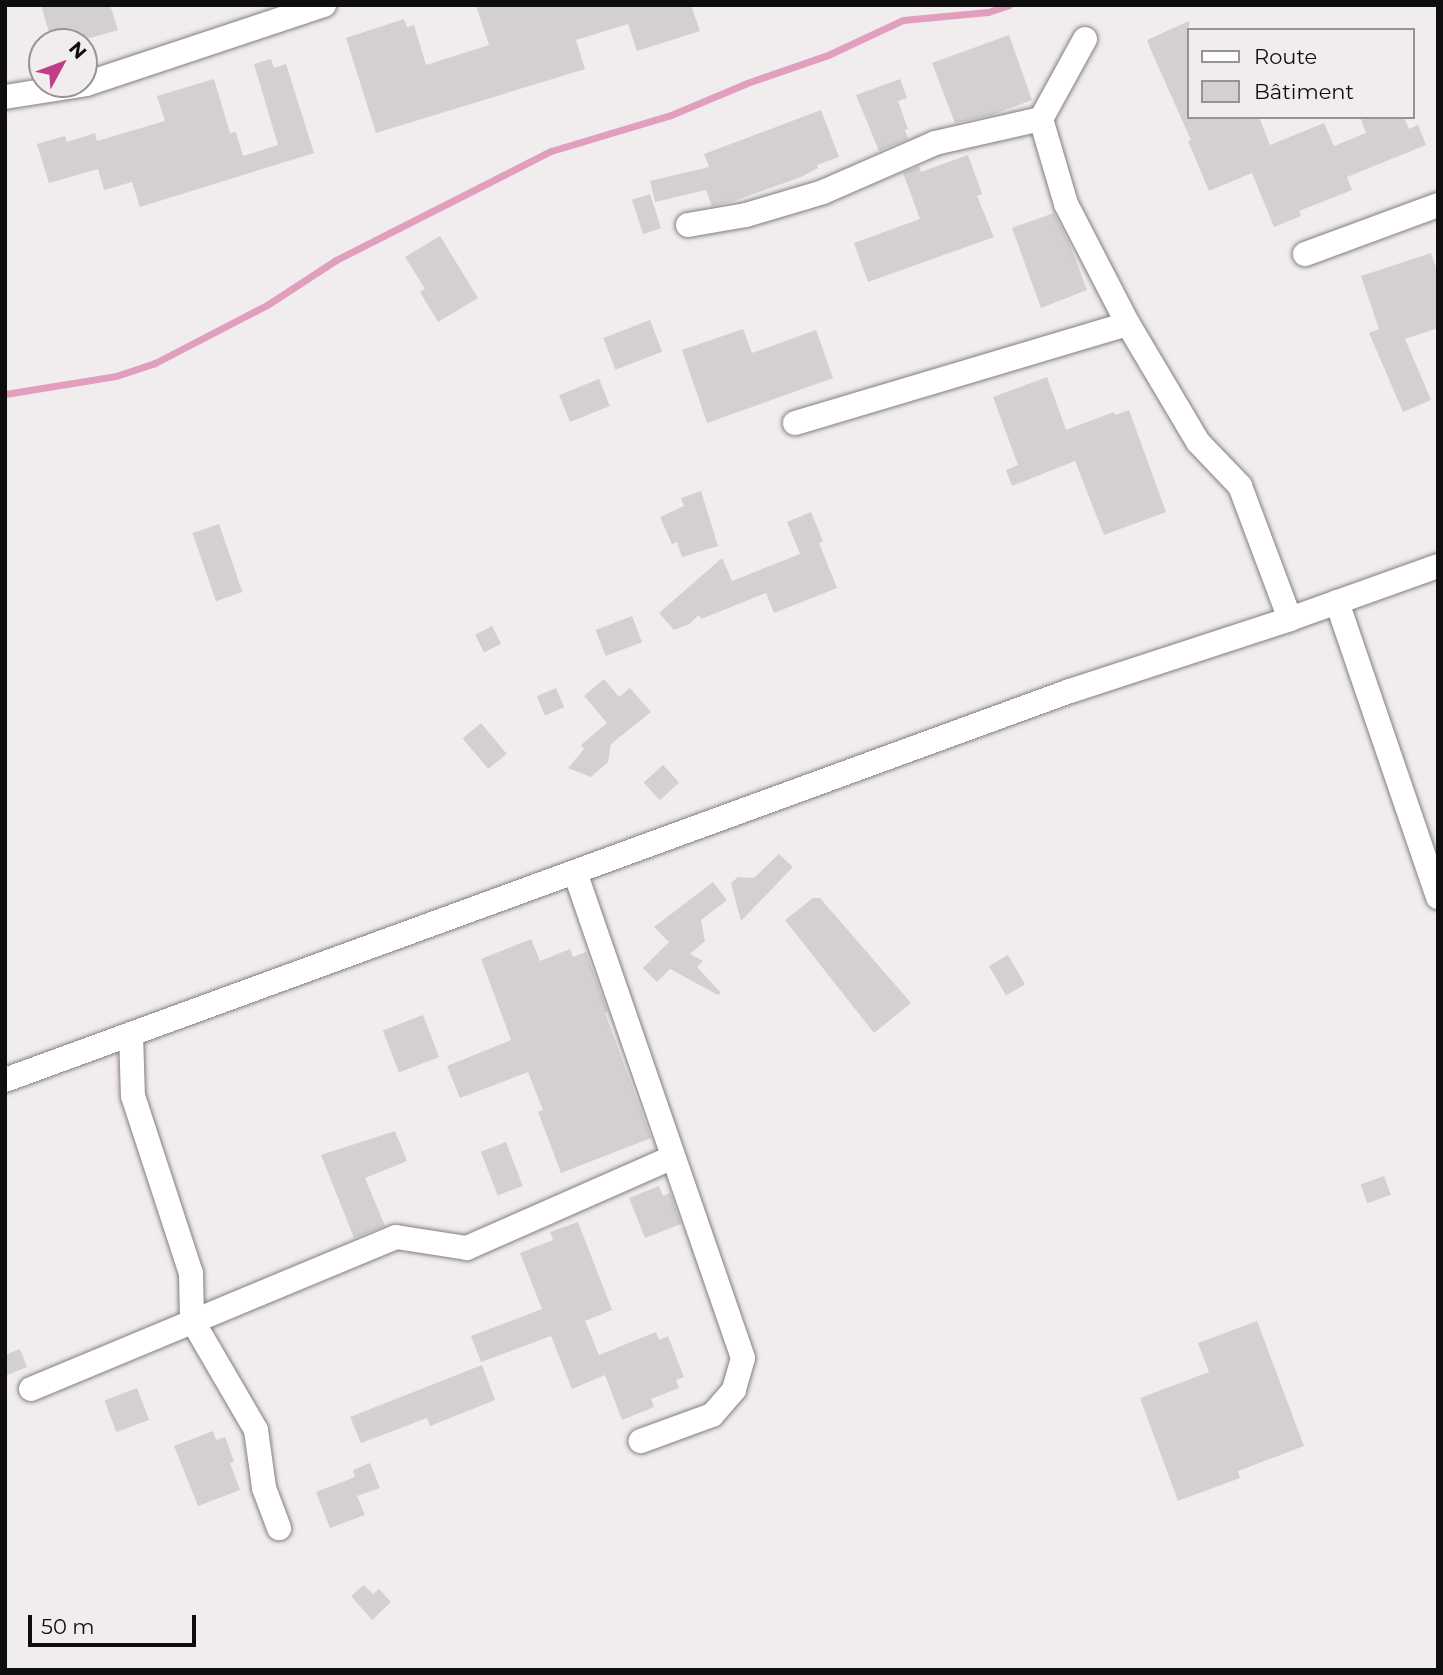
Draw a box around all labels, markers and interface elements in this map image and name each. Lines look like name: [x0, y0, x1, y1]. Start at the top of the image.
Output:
north arrow: [28, 28, 98, 98]
legend: [1188, 28, 1415, 119]
text: N: [64, 37, 91, 64]
text: Route: [1254, 44, 1317, 69]
text: Bâtiment: [1254, 79, 1354, 104]
scale bar: [32, 1602, 200, 1646]
text: 50 m: [41, 1614, 95, 1639]

